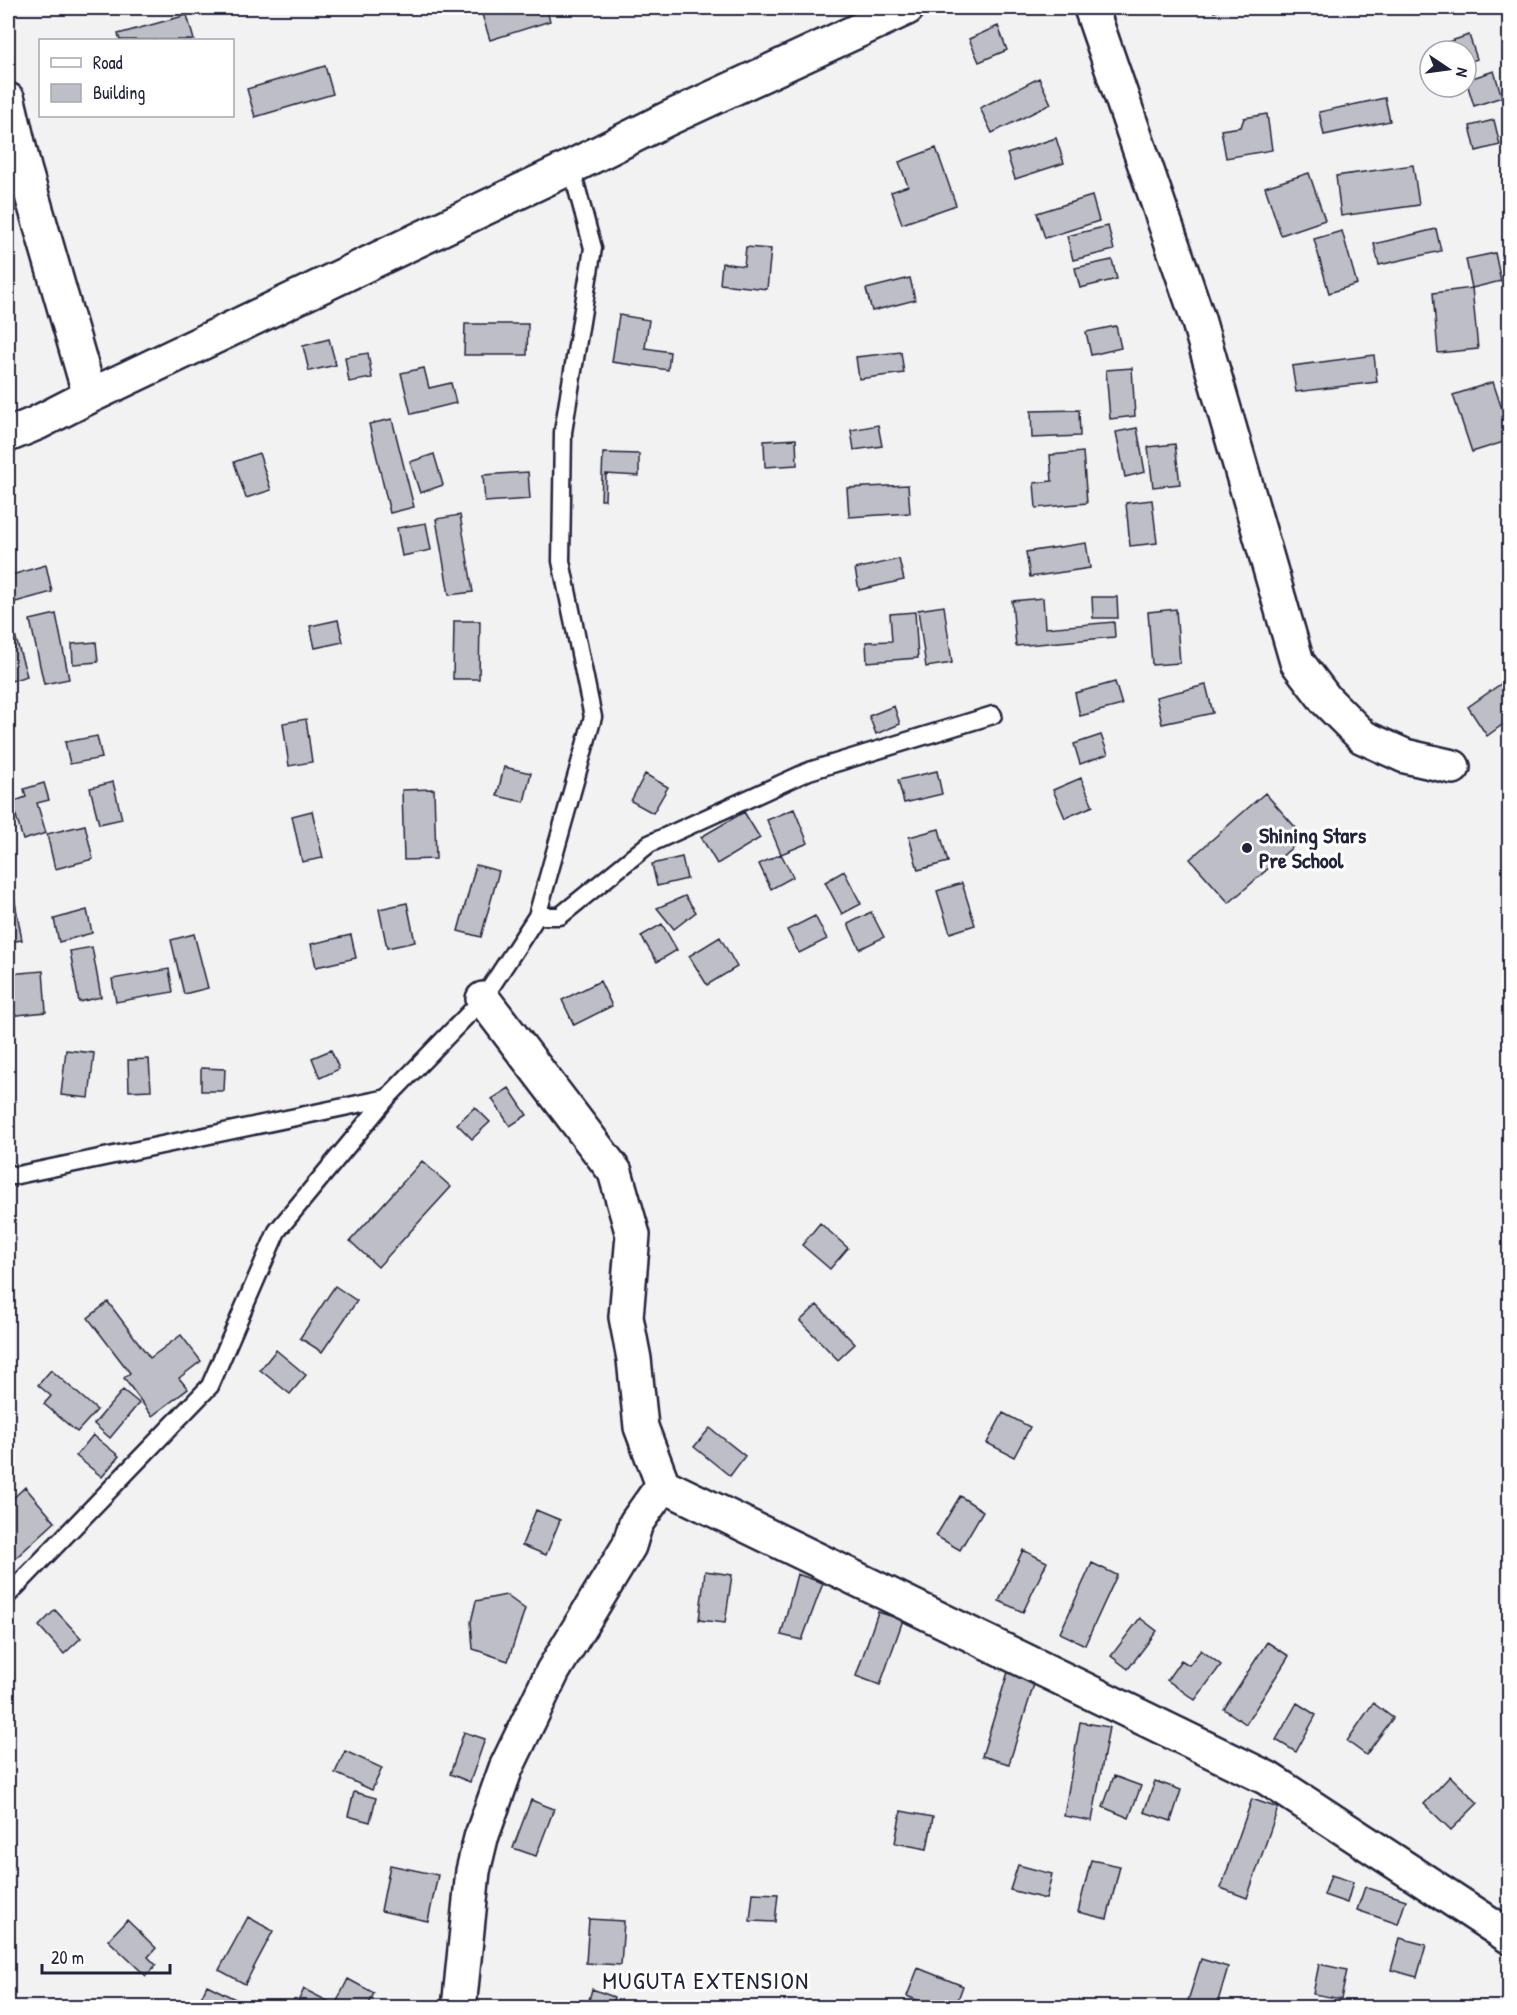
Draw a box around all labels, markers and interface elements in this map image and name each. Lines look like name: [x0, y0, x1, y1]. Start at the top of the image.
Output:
legend: [39, 39, 234, 117]
north arrow: [1418, 39, 1478, 99]
text: Road: [93, 50, 123, 75]
text: N: [1451, 66, 1474, 79]
text: Building: [93, 80, 145, 105]
place label: Shining Stars Pre School: [1259, 820, 1367, 875]
marker: Shining Stars Pre School: [1240, 841, 1254, 855]
scale bar: [42, 1937, 170, 1975]
text: 20 m: [51, 1945, 84, 1970]
district label: MUGUTA EXTENSION: [602, 1964, 810, 1996]

